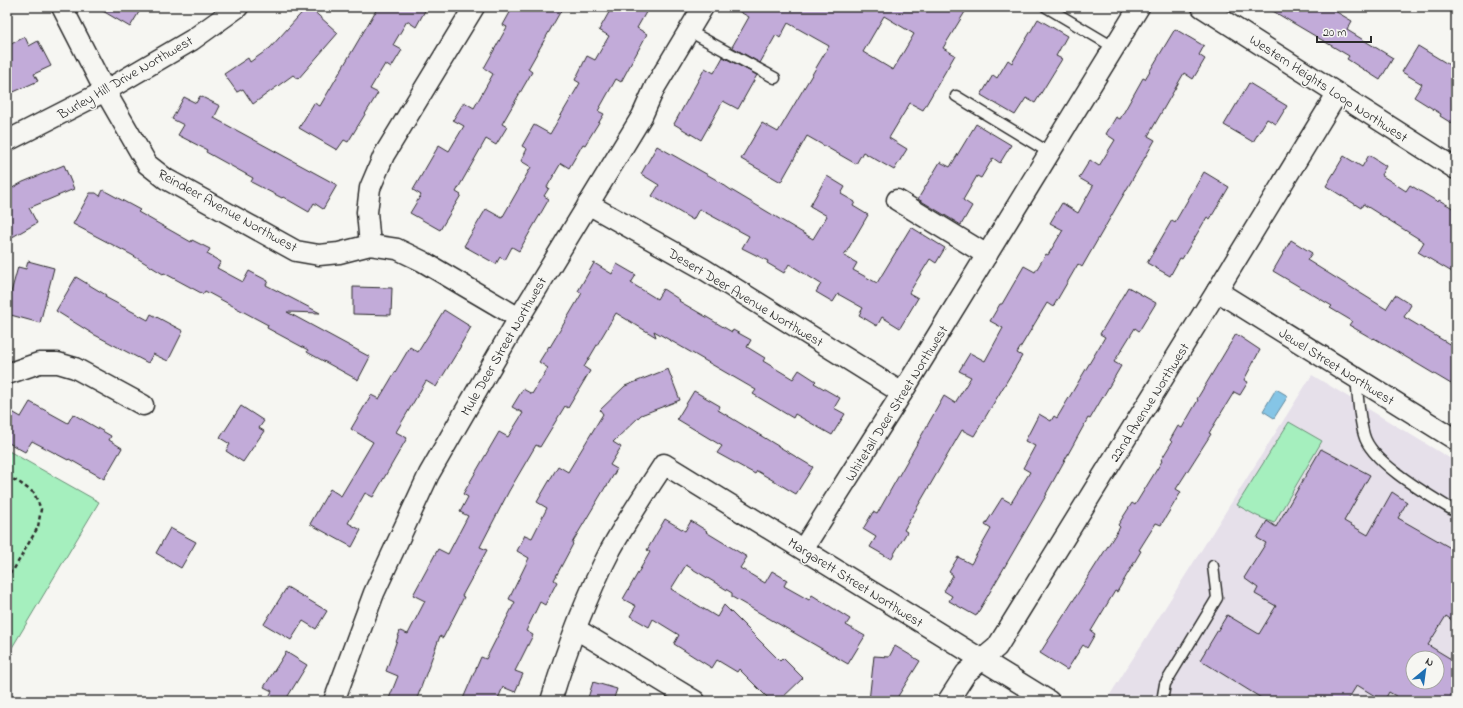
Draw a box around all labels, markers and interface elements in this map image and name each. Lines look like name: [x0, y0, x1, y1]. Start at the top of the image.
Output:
scale bar: [1317, 18, 1371, 44]
text: 20 m: [1323, 24, 1346, 42]
street label: Western Heights Loop Northwest: [1244, 30, 1412, 149]
street label: Burley Hill Drive Northwest: [53, 31, 198, 127]
street label: Reindeer Avenue Northwest: [154, 164, 301, 259]
street label: Desert Deer Avenue Northwest: [663, 243, 827, 353]
street label: Mule Deer Street Northwest: [456, 273, 553, 420]
street label: Whitetail Deer Street Northwest: [840, 321, 954, 486]
street label: Jewel Street Northwest: [1274, 323, 1398, 412]
street label: 22nd Avenue Northwest: [1105, 339, 1196, 467]
street label: Margarett Street Northwest: [783, 533, 927, 635]
north arrow: [1405, 650, 1445, 690]
text: N: [1422, 653, 1436, 671]

